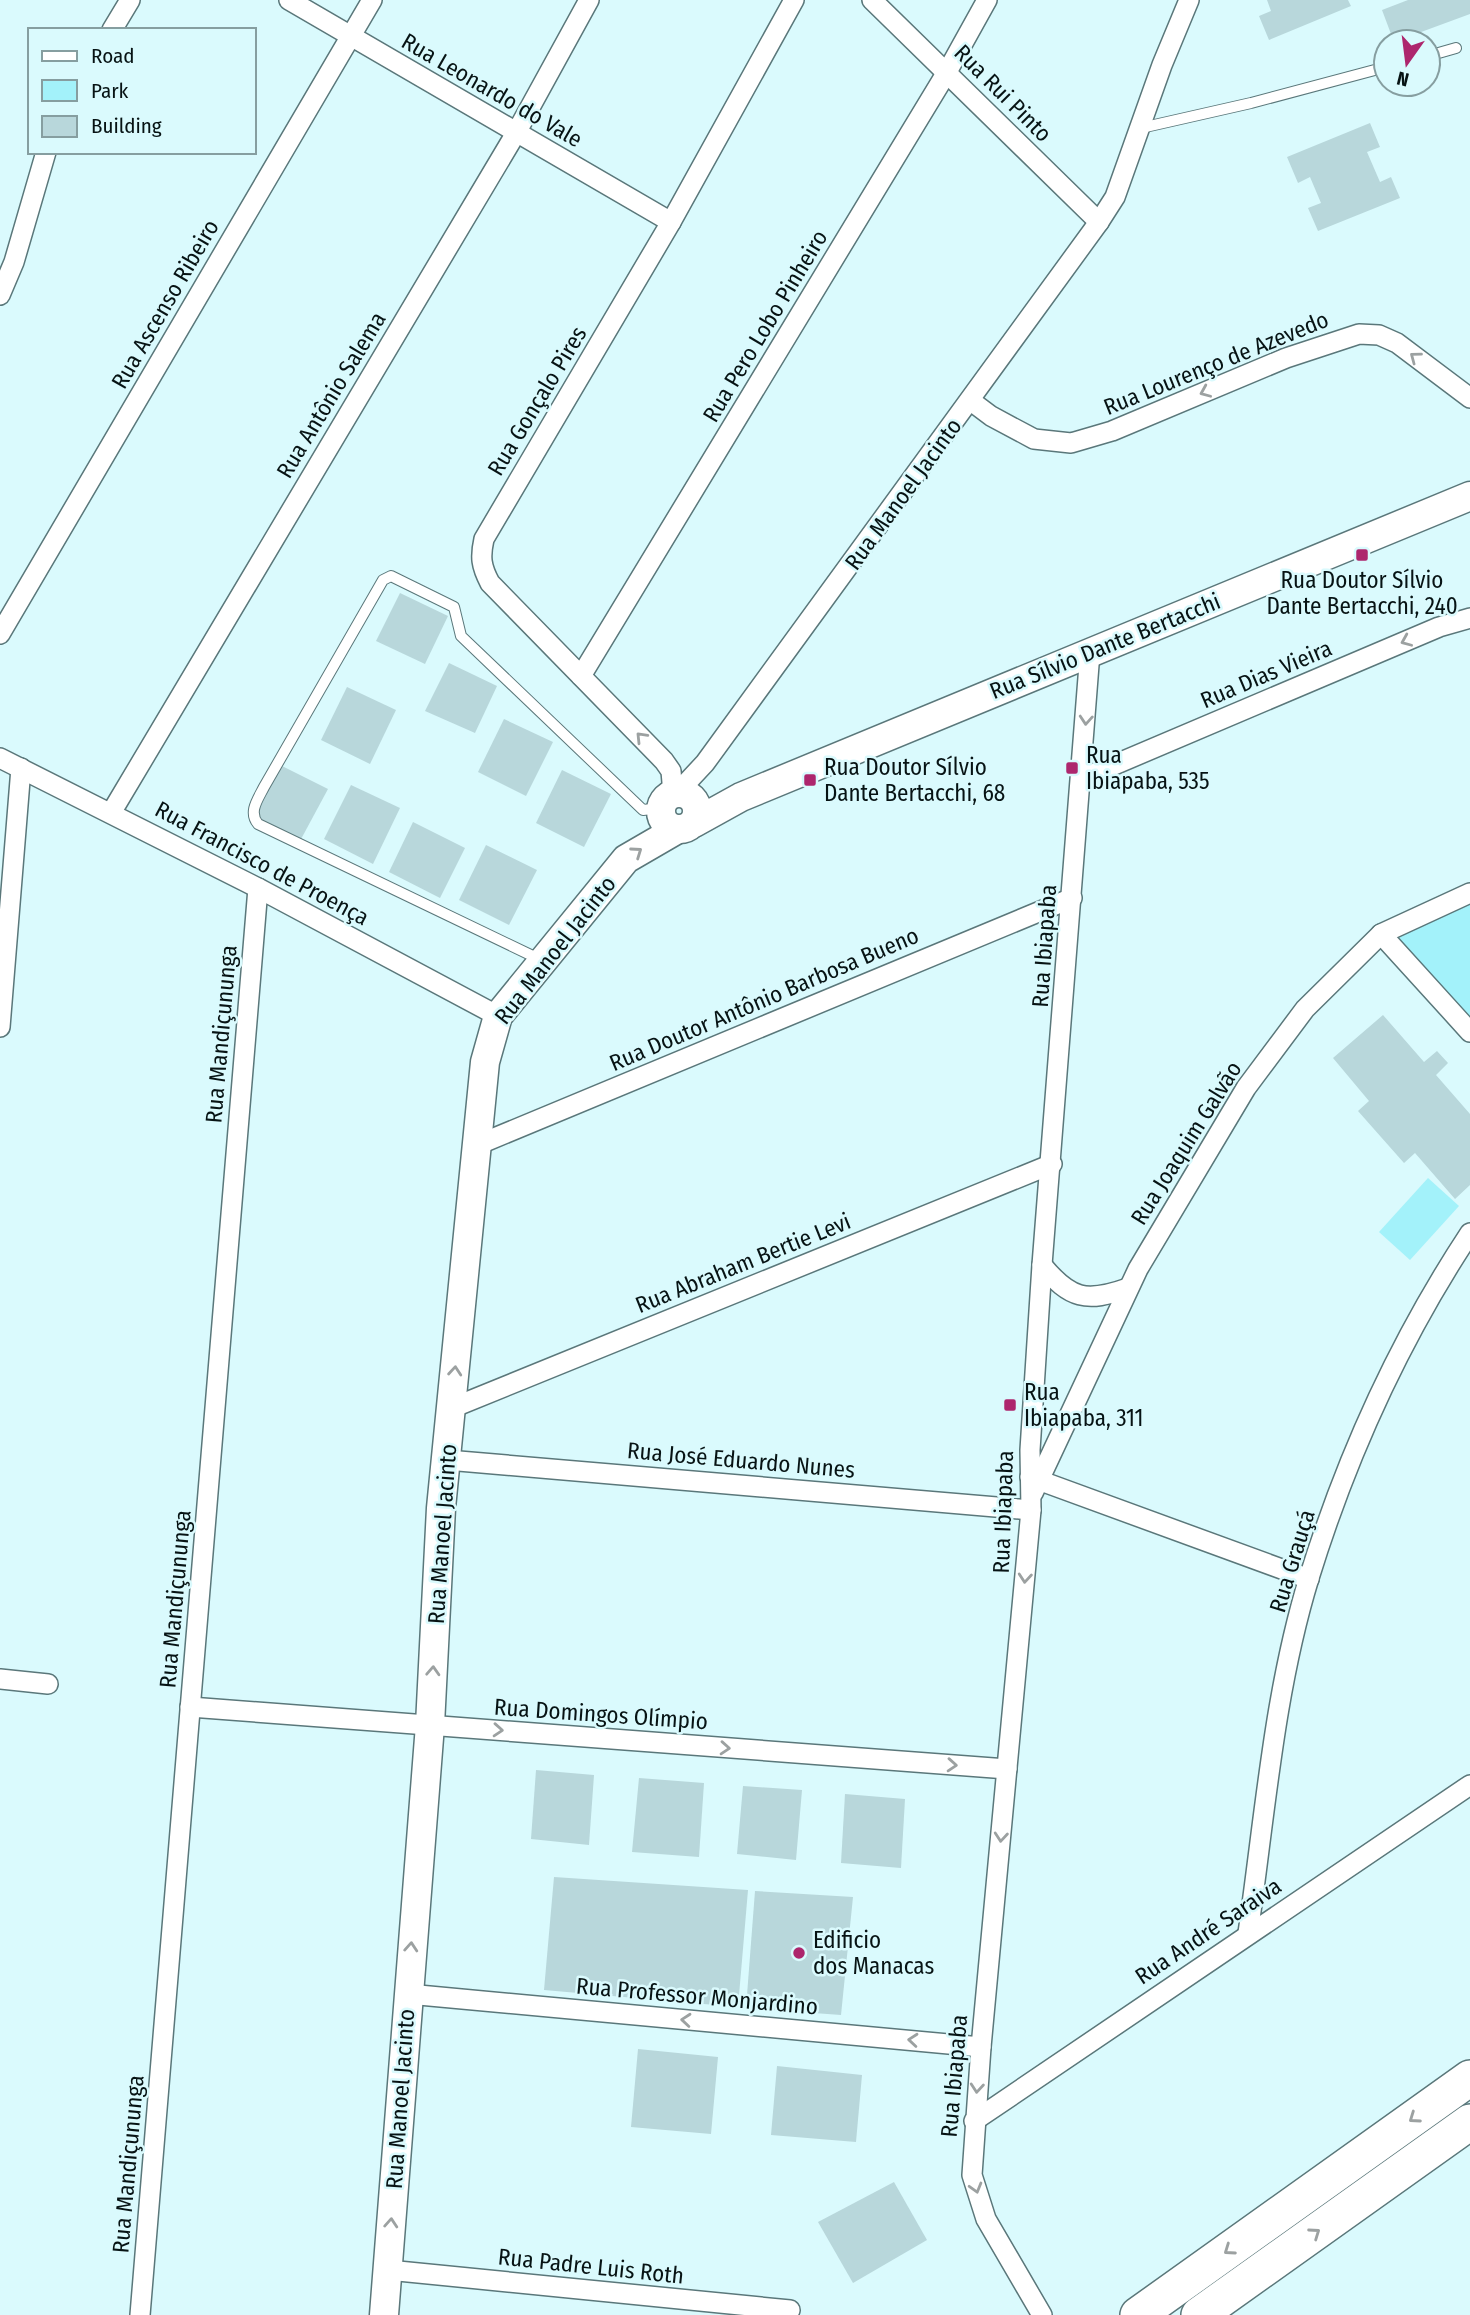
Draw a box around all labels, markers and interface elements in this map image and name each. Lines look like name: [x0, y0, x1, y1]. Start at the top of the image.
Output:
street label: Rua Leonardo do Vale: [397, 27, 587, 153]
legend: [28, 28, 256, 154]
north arrow: [1372, 28, 1442, 98]
street label: Rua Rui Pinto: [948, 38, 1058, 148]
text: Road: [91, 43, 135, 69]
text: N: [1395, 66, 1411, 92]
text: Park: [91, 78, 129, 104]
text: Building: [91, 113, 162, 139]
street label: Rua Ascenso Ribeiro: [105, 214, 225, 394]
street label: Rua Pero Lobo Pinheiro: [697, 225, 833, 427]
street label: Rua Lourenço de Azevedo: [1099, 305, 1333, 421]
street label: Rua Antônio Salema: [270, 307, 392, 483]
street label: Rua Gonçalo Pires: [481, 321, 593, 481]
one-way arrow: [1411, 353, 1423, 365]
one-way arrow: [1200, 384, 1212, 398]
street label: Rua Manoel Jacinto: [839, 413, 967, 575]
marker: Rua Doutor Sílvio Dante Bertacchi, 240: [1354, 547, 1370, 563]
place label: Rua Doutor Sílvio Dante Bertacchi, 240: [1266, 566, 1458, 620]
street label: Rua Sílvio Dante Bertacchi: [986, 587, 1224, 705]
one-way arrow: [1401, 633, 1413, 647]
street label: Rua Dias Vieira: [1196, 634, 1336, 714]
one-way arrow: [1078, 714, 1093, 725]
one-way arrow: [636, 733, 649, 746]
place label: Rua Ibiapaba, 535: [1086, 741, 1209, 795]
place label: Rua Doutor Sílvio Dante Bertacchi, 68: [824, 753, 1005, 807]
marker: Rua Ibiapaba, 535: [1064, 760, 1080, 776]
marker: Rua Doutor Sílvio Dante Bertacchi, 68: [802, 772, 818, 788]
street label: Rua Francisco de Proença: [150, 795, 374, 931]
one-way arrow: [629, 848, 642, 860]
street label: Rua Manoel Jacinto: [488, 870, 622, 1030]
street label: Rua Ibiapaba: [1026, 884, 1062, 1008]
street label: Rua Doutor Antônio Barbosa Bueno: [605, 921, 923, 1077]
street label: Rua Mandiçununga: [199, 944, 243, 1124]
street label: Rua Joaquim Galvão: [1125, 1056, 1247, 1230]
street label: Rua Abraham Bertie Levi: [631, 1207, 855, 1319]
one-way arrow: [447, 1365, 462, 1376]
place label: Rua Ibiapaba, 311: [1024, 1378, 1144, 1432]
marker: Rua Ibiapaba, 311: [1002, 1397, 1018, 1413]
street label: Rua José Eduardo Nunes: [626, 1436, 856, 1484]
street label: Rua Manoel Jacinto: [422, 1443, 462, 1625]
street label: Rua Ibiapaba: [987, 1450, 1019, 1574]
street label: Rua Grauçá: [1263, 1506, 1321, 1616]
street label: Rua Mandiçununga: [153, 1509, 197, 1689]
one-way arrow: [1018, 1572, 1033, 1583]
one-way arrow: [425, 1665, 440, 1676]
street label: Rua Domingos Olímpio: [493, 1693, 709, 1735]
one-way arrow: [493, 1723, 504, 1738]
one-way arrow: [720, 1740, 731, 1755]
one-way arrow: [947, 1757, 958, 1772]
one-way arrow: [994, 1832, 1009, 1843]
street label: Rua André Saraiva: [1130, 1872, 1286, 1990]
place label: Edificio dos Manacas: [813, 1926, 934, 1980]
one-way arrow: [403, 1941, 418, 1952]
marker: Edificio dos Manacas: [791, 1945, 807, 1961]
street label: Rua Professor Monjardino: [575, 1971, 819, 2021]
street label: Rua Manoel Jacinto: [380, 2008, 420, 2190]
one-way arrow: [680, 2013, 691, 2028]
street label: Rua Ibiapaba: [935, 2013, 973, 2139]
one-way arrow: [907, 2033, 918, 2048]
street label: Rua Mandiçununga: [106, 2074, 150, 2254]
one-way arrow: [970, 2082, 985, 2093]
one-way arrow: [1409, 2110, 1422, 2122]
one-way arrow: [967, 2182, 982, 2194]
one-way arrow: [383, 2217, 398, 2228]
one-way arrow: [1307, 2229, 1320, 2241]
street label: Rua Padre Luis Roth: [497, 2242, 685, 2290]
one-way arrow: [1224, 2242, 1237, 2254]

